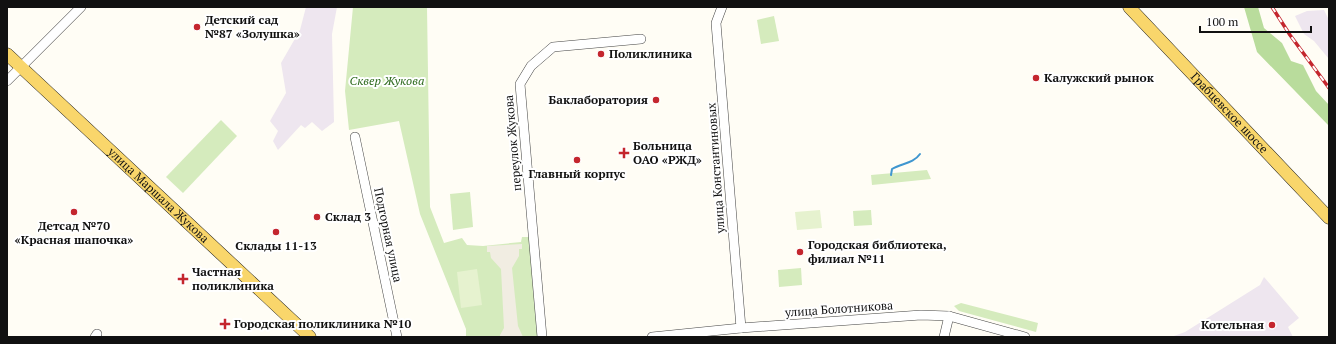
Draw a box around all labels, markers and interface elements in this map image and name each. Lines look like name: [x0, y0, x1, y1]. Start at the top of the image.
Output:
scale bar: [1200, 8, 1311, 34]
place label: Детский сад №87 «Золушка»: [205, 12, 300, 41]
text: 100 m: [1206, 14, 1239, 29]
marker: Детский сад №87 «Золушка»: [192, 22, 202, 32]
place label: Поликлиника: [609, 46, 693, 61]
marker: Поликлиника: [596, 49, 606, 59]
street label: Грабцевское шоссе: [1188, 69, 1272, 156]
place label: Калужский рынок: [1044, 70, 1155, 85]
park label: Сквер Жукова: [350, 73, 424, 88]
marker: Калужский рынок: [1031, 73, 1041, 83]
place label: Баклаборатория: [549, 92, 648, 107]
street label: переулок Жукова: [501, 94, 524, 192]
marker: Баклаборатория: [651, 95, 661, 105]
street label: улица Константиновых: [703, 101, 728, 235]
place label: Больница ОАО «РЖД»: [633, 138, 702, 167]
street label: улица Маршала Жукова: [104, 143, 212, 246]
marker: Больница ОАО «РЖД»: [618, 147, 630, 159]
marker: Главный корпус: [572, 155, 582, 165]
place label: Главный корпус: [529, 166, 626, 181]
street label: Подгорная улица: [371, 186, 406, 283]
marker: Детсад №70 «Красная шапочка»: [69, 207, 79, 217]
place label: Склад 3: [325, 209, 371, 224]
marker: Склад 3: [312, 212, 322, 222]
place label: Детсад №70 «Красная шапочка»: [15, 218, 133, 247]
marker: Склады 11-13: [271, 227, 281, 237]
place label: Городская библиотека, филиал №11: [808, 237, 947, 266]
place label: Склады 11-13: [235, 238, 317, 253]
marker: Городская библиотека, филиал №11: [795, 247, 805, 257]
place label: Частная поликлиника: [192, 264, 274, 293]
marker: Частная поликлиника: [177, 273, 189, 285]
street label: улица Болотникова: [783, 297, 894, 320]
place label: Городская поликлиника №10: [234, 316, 411, 331]
place label: Котельная: [1201, 317, 1264, 332]
marker: Городская поликлиника №10: [219, 318, 231, 330]
marker: Котельная: [1267, 320, 1277, 330]

